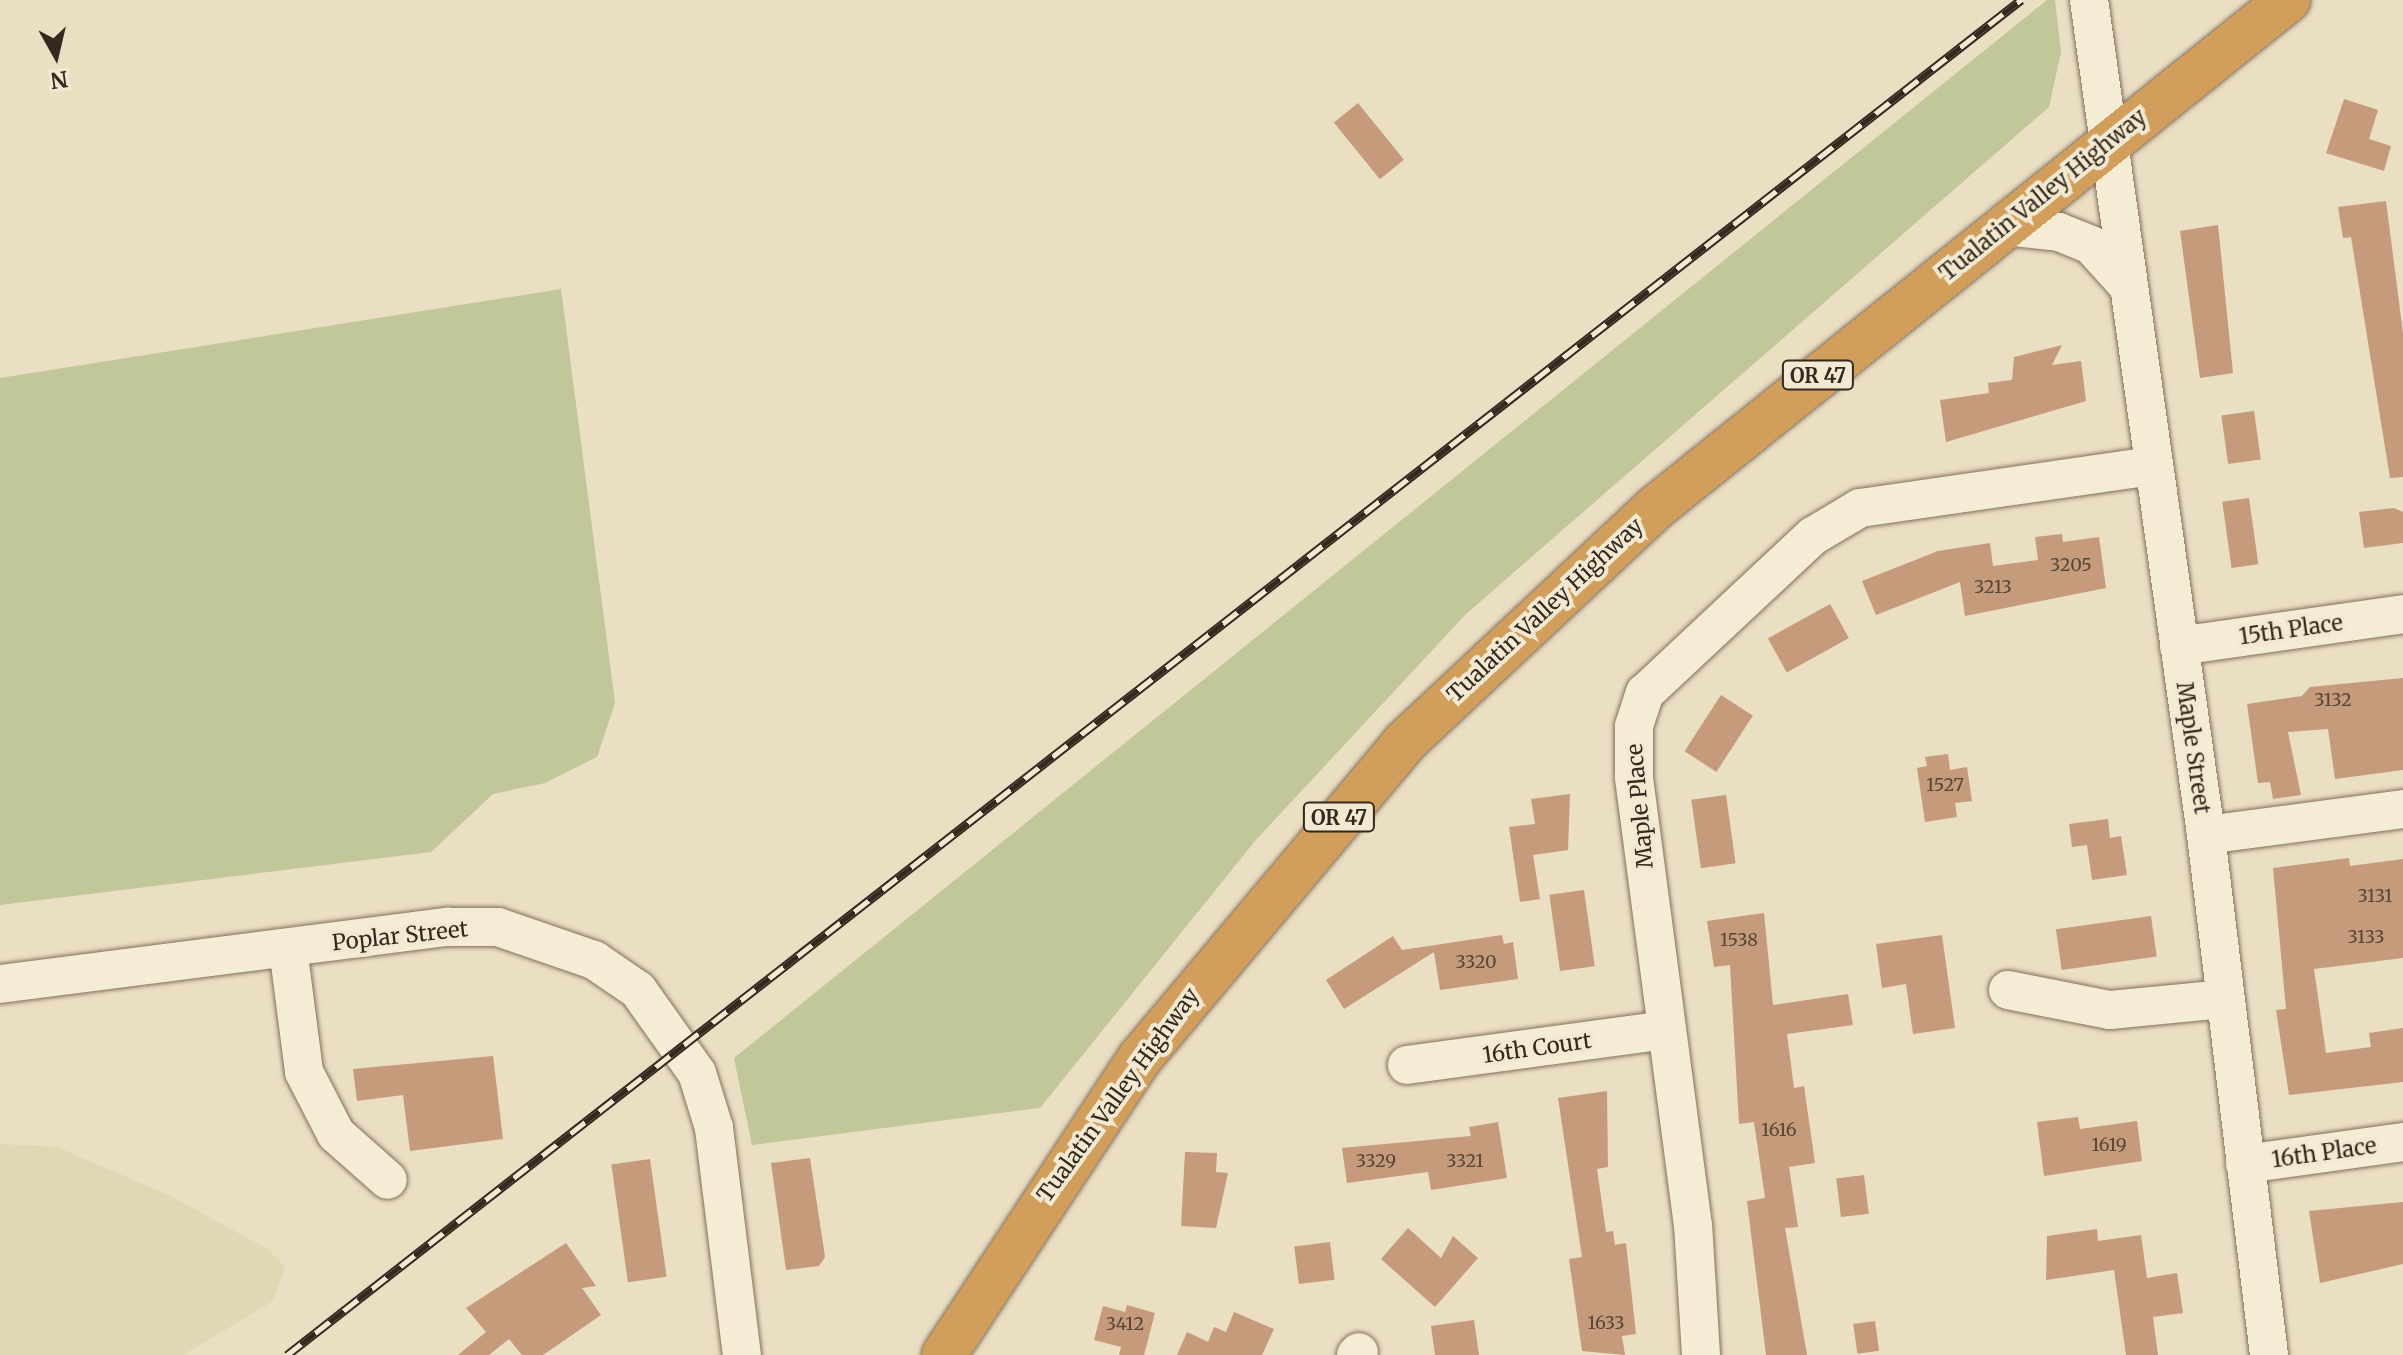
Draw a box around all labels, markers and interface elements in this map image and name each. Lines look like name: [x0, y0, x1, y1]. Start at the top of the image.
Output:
north arrow: [16, 16, 96, 96]
text: N: [49, 65, 70, 95]
street label: Tualatin Valley Highway: [1934, 104, 2152, 286]
road number: OR 47: [1780, 359, 1856, 391]
street label: Tualatin Valley Highway: [1442, 512, 1648, 708]
house number: 3205: [2050, 554, 2092, 576]
house number: 3213: [1974, 576, 2012, 598]
street label: 15th Place: [2237, 610, 2345, 650]
street label: Maple Street: [2171, 680, 2215, 816]
house number: 3132: [2314, 689, 2352, 711]
street label: Maple Place: [1621, 743, 1659, 869]
house number: 1527: [1926, 774, 1964, 796]
road number: OR 47: [1301, 801, 1377, 833]
house number: 3131: [2358, 885, 2392, 907]
street label: Poplar Street: [331, 916, 469, 956]
house number: 3133: [2348, 926, 2384, 948]
house number: 1538: [1720, 929, 1758, 951]
house number: 3320: [1455, 951, 1497, 973]
street label: Tualatin Valley Highway: [1032, 983, 1204, 1207]
street label: 16th Court: [1481, 1027, 1593, 1069]
house number: 1616: [1761, 1119, 1797, 1141]
street label: 16th Place: [2270, 1133, 2378, 1173]
house number: 1619: [2091, 1134, 2127, 1156]
house number: 3329: [1356, 1150, 1396, 1172]
house number: 3321: [1446, 1150, 1484, 1172]
house number: 1633: [1588, 1312, 1624, 1334]
house number: 3412: [1106, 1313, 1144, 1335]

